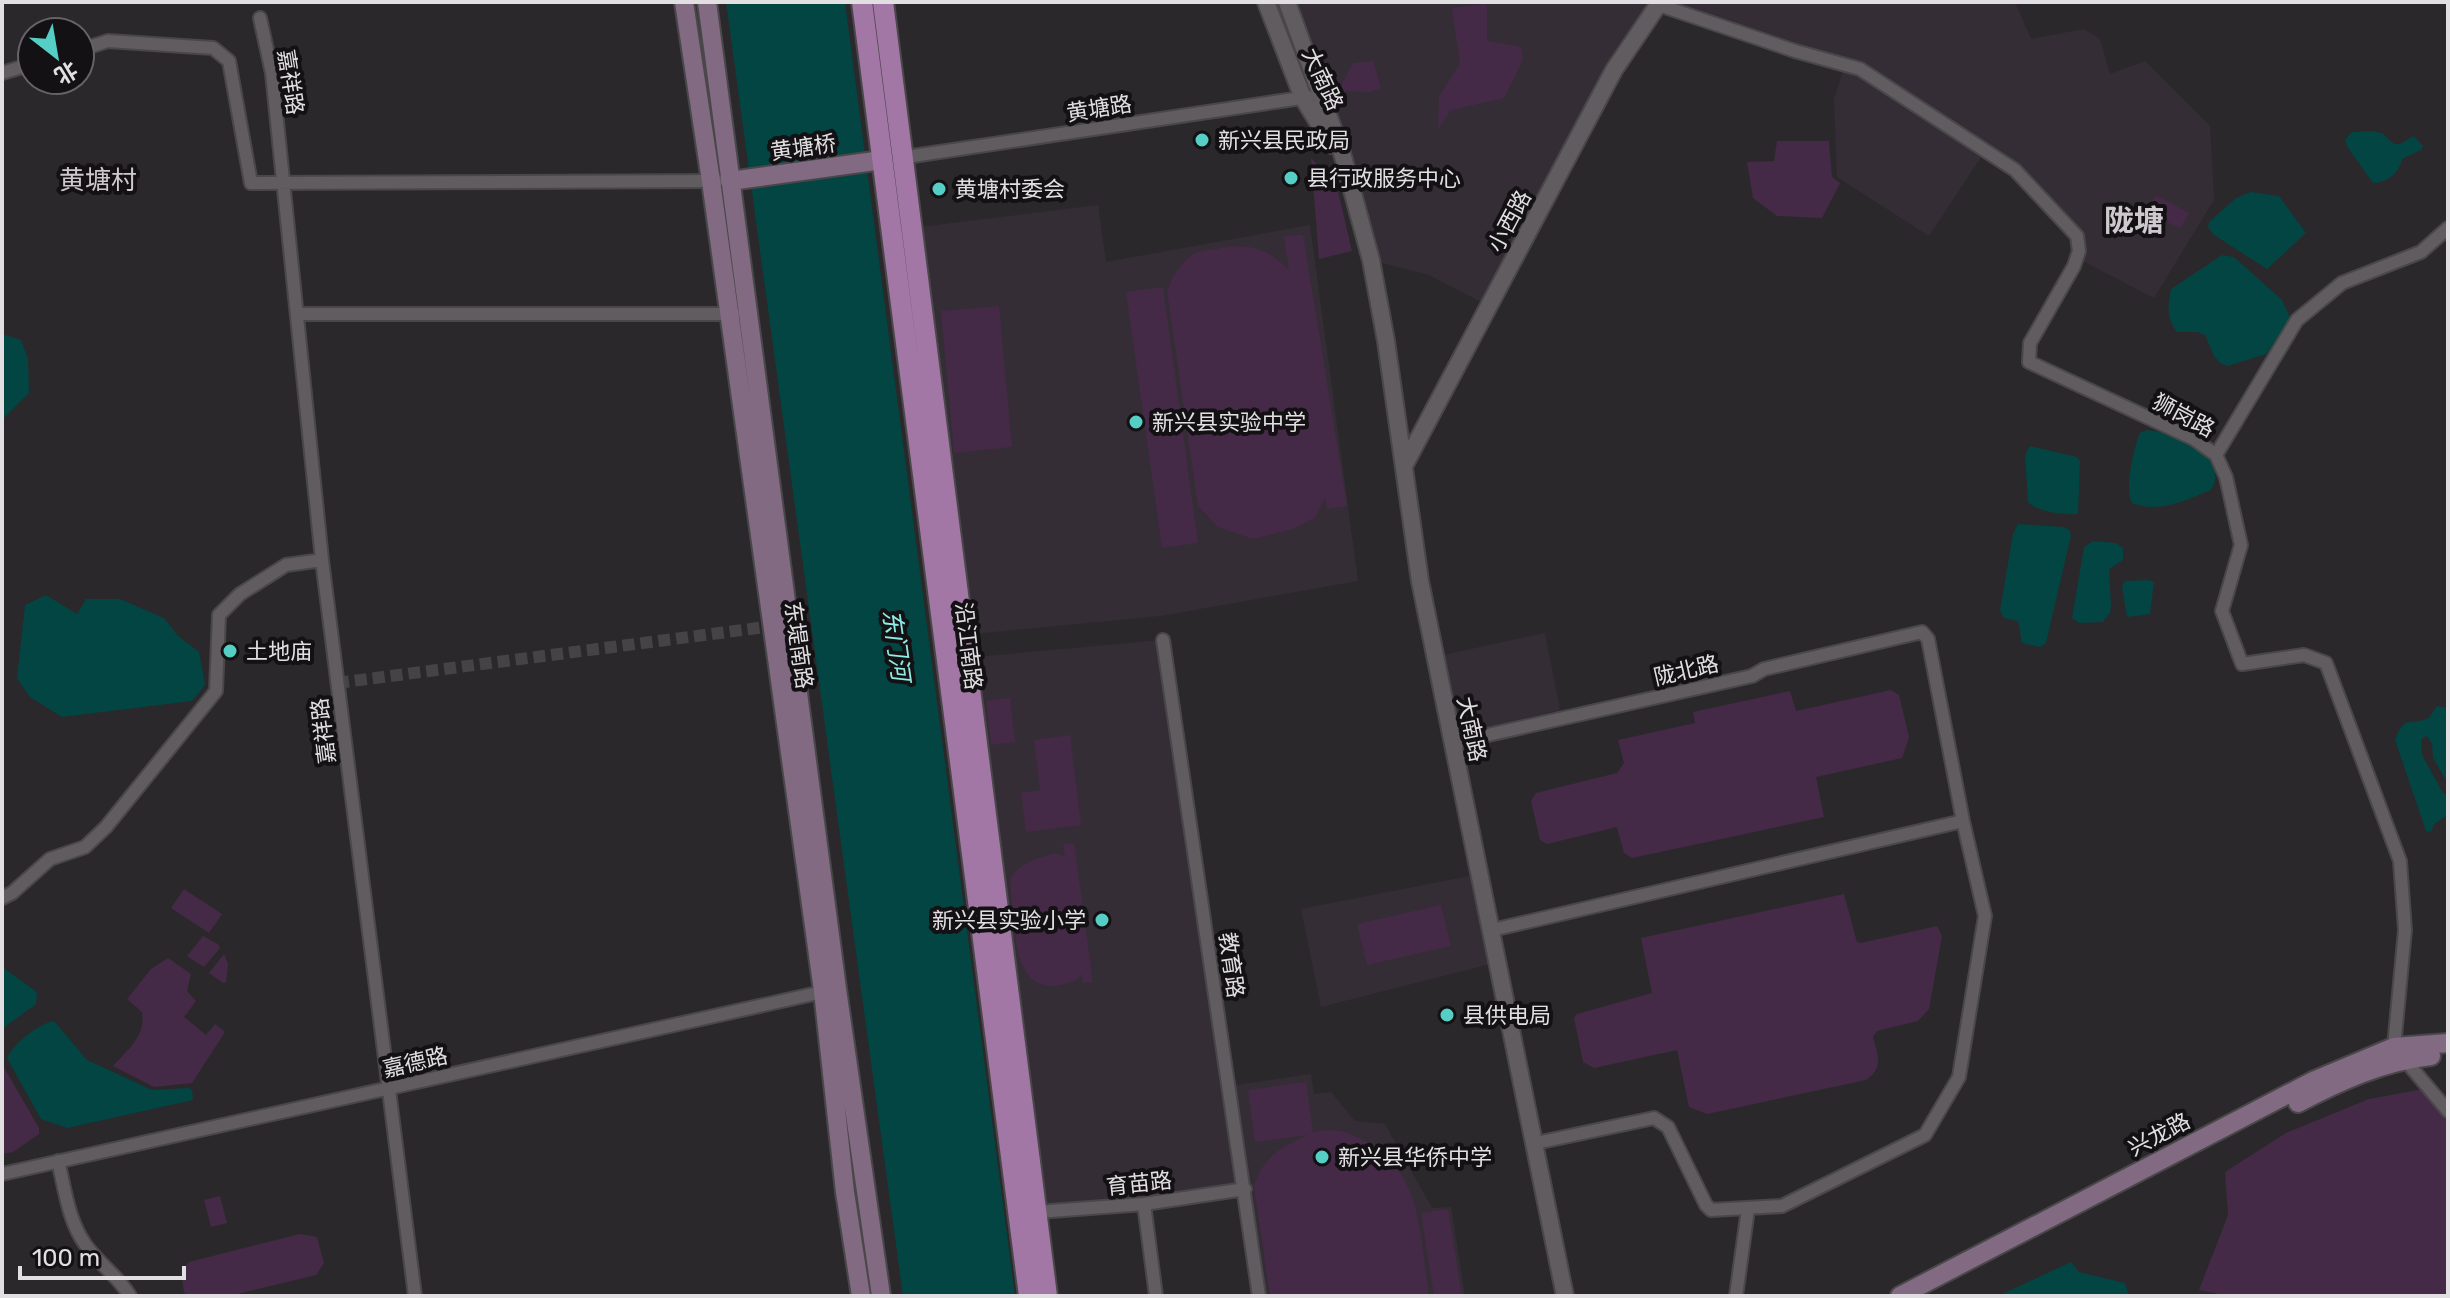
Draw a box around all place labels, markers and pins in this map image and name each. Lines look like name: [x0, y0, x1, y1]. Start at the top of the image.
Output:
place label: 新兴县民政局: [1218, 127, 1350, 154]
marker: 新兴县民政局: [1193, 131, 1211, 149]
place label: 县行政服务中心: [1307, 165, 1461, 192]
marker: 县行政服务中心: [1282, 169, 1300, 187]
place label: 黄塘村委会: [955, 176, 1065, 203]
marker: 黄塘村委会: [930, 180, 948, 198]
place label: 新兴县实验中学: [1152, 409, 1306, 436]
marker: 新兴县实验中学: [1127, 413, 1145, 431]
place label: 土地庙: [246, 638, 312, 665]
marker: 土地庙: [221, 642, 239, 660]
place label: 新兴县实验小学: [932, 907, 1086, 934]
marker: 新兴县实验小学: [1093, 911, 1111, 929]
place label: 县供电局: [1463, 1002, 1551, 1029]
marker: 县供电局: [1438, 1006, 1456, 1024]
place label: 新兴县华侨中学: [1338, 1144, 1492, 1171]
marker: 新兴县华侨中学: [1313, 1148, 1331, 1166]

